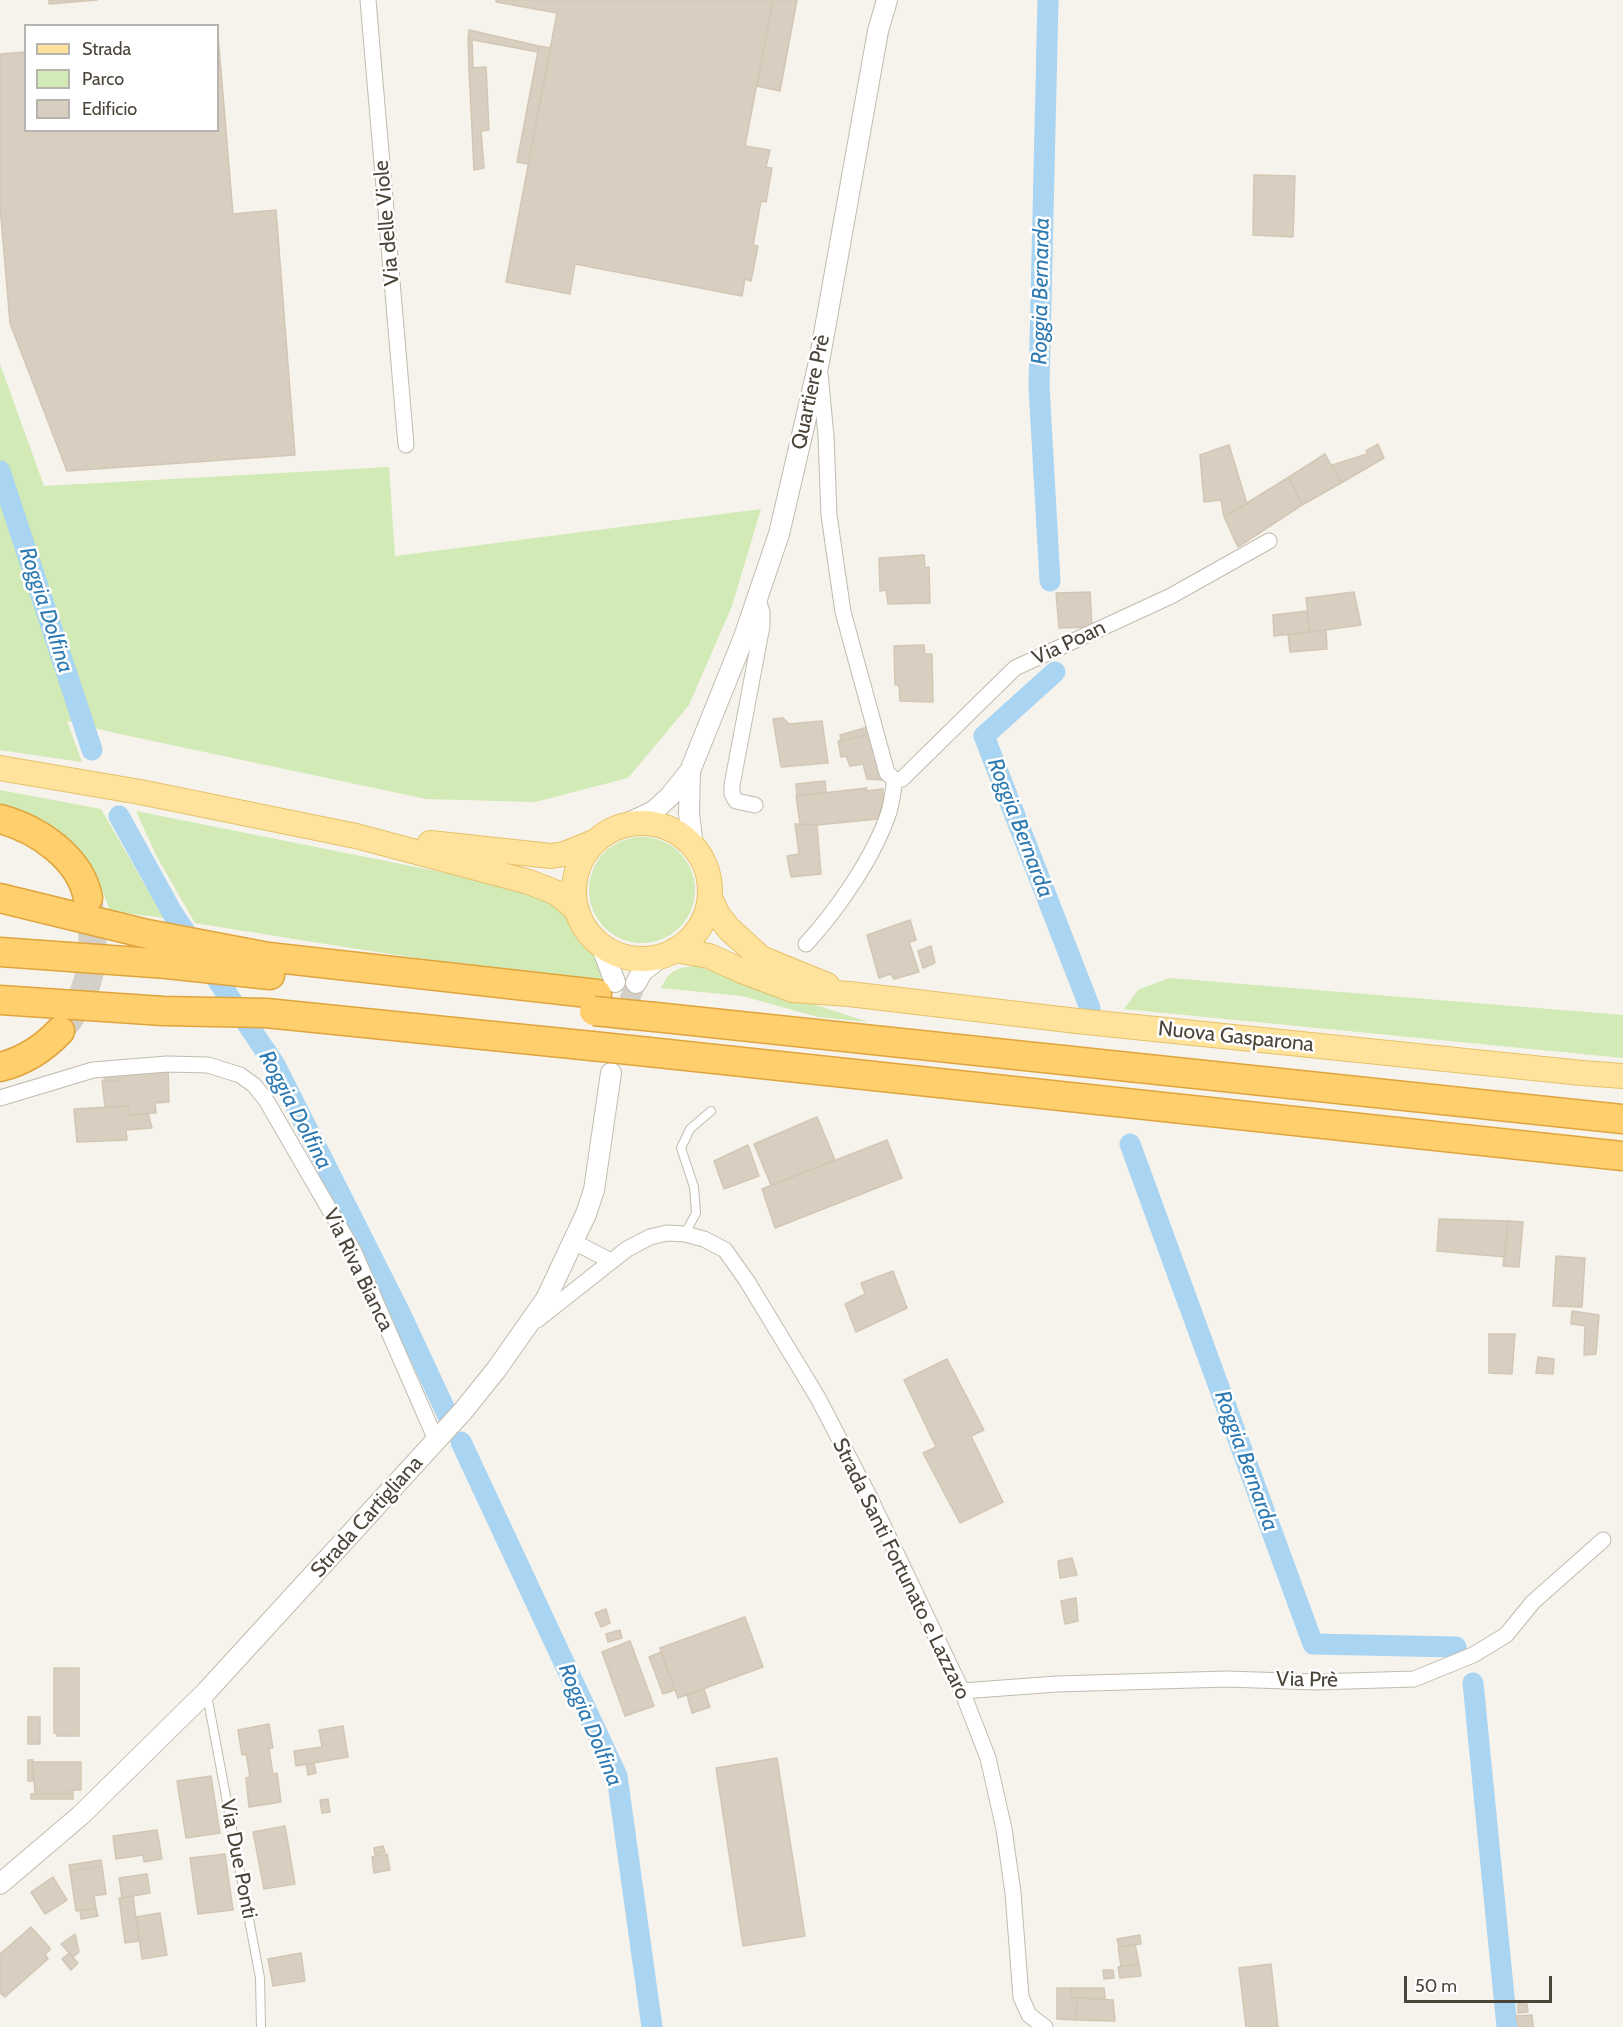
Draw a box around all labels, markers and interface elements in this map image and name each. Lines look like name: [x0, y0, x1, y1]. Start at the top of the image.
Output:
legend: [24, 24, 219, 132]
text: Strada: [82, 38, 131, 60]
text: Parco: [82, 68, 124, 90]
text: Edificio: [82, 98, 137, 120]
street label: Via delle Viole: [369, 159, 405, 287]
water label: Roggia Bernarda: [1027, 217, 1055, 365]
street label: Quartiere Prè: [787, 332, 835, 452]
water label: Roggia Dolfina: [13, 544, 79, 676]
street label: Via Poan: [1028, 615, 1110, 671]
water label: Roggia Bernarda: [981, 755, 1059, 901]
street label: Nuova Gasparona: [1157, 1016, 1315, 1058]
water label: Roggia Dolfina: [253, 1046, 337, 1174]
street label: Via Riva Bianca: [317, 1205, 399, 1335]
water label: Roggia Bernarda: [1208, 1387, 1284, 1535]
street label: Strada Santi Fortunato e Lazzaro: [827, 1434, 975, 1704]
street label: Strada Cartigliana: [306, 1451, 428, 1583]
water label: Roggia Dolfina: [552, 1660, 628, 1790]
street label: Via Prè: [1276, 1667, 1338, 1693]
street label: Via Due Ponti: [214, 1797, 262, 1921]
scale bar: [1407, 1964, 1556, 2002]
text: 50 m: [1415, 1975, 1457, 1997]

